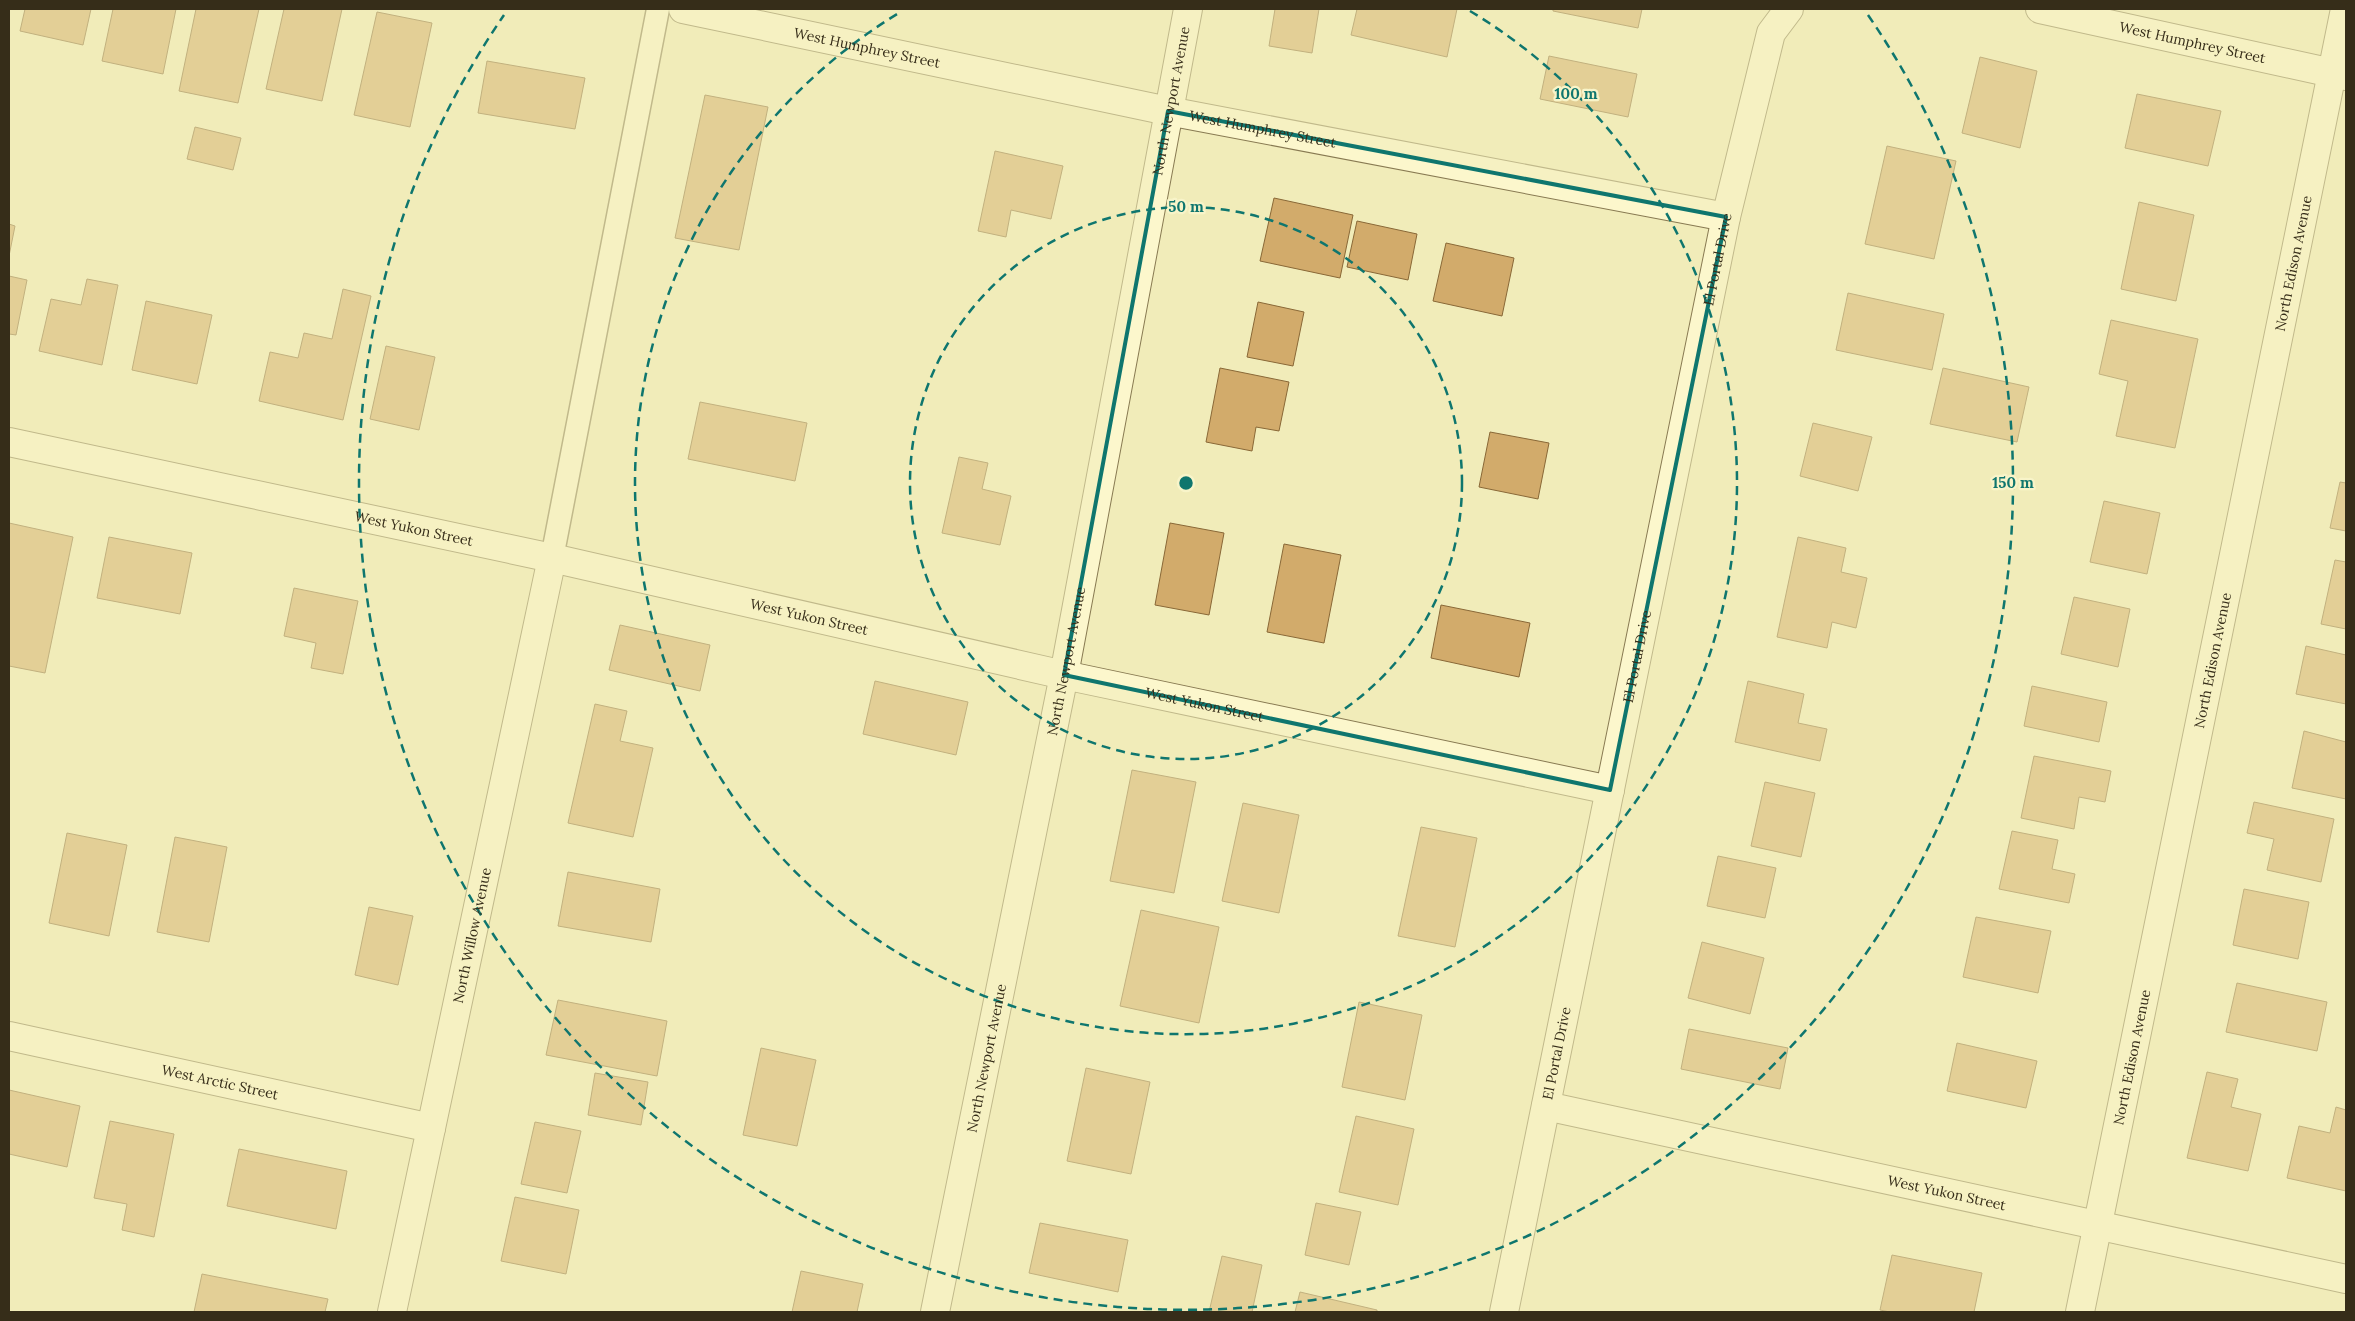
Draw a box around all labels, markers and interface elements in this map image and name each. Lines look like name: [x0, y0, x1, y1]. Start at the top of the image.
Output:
street label: West Humphrey Street: [2118, 18, 2268, 67]
street label: West Humphrey Street: [792, 24, 942, 72]
street label: North Newport Avenue: [1148, 24, 1194, 177]
text: 100 m: [1555, 84, 1598, 103]
street label: West Humphrey Street: [1188, 106, 1338, 152]
street label: North Edison Avenue: [2271, 194, 2316, 333]
text: 50 m: [1168, 197, 1204, 216]
street label: El Portal Drive: [1699, 211, 1736, 307]
text: 150 m: [1992, 473, 2034, 492]
centre of rings: [1177, 474, 1195, 492]
street label: West Yukon Street: [353, 507, 475, 550]
street label: North Newport Avenue: [1043, 585, 1089, 737]
street label: North Edison Avenue: [2190, 591, 2235, 730]
street label: West Yukon Street: [748, 595, 871, 639]
street label: El Portal Drive: [1619, 608, 1655, 704]
street label: West Yukon Street: [1144, 683, 1266, 726]
street label: North Willow Avenue: [449, 866, 495, 1005]
street label: North Newport Avenue: [963, 982, 1010, 1134]
street label: North Edison Avenue: [2109, 987, 2154, 1127]
street label: El Portal Drive: [1538, 1005, 1575, 1101]
street label: West Arctic Street: [160, 1061, 281, 1104]
street label: West Yukon Street: [1886, 1171, 2008, 1214]

